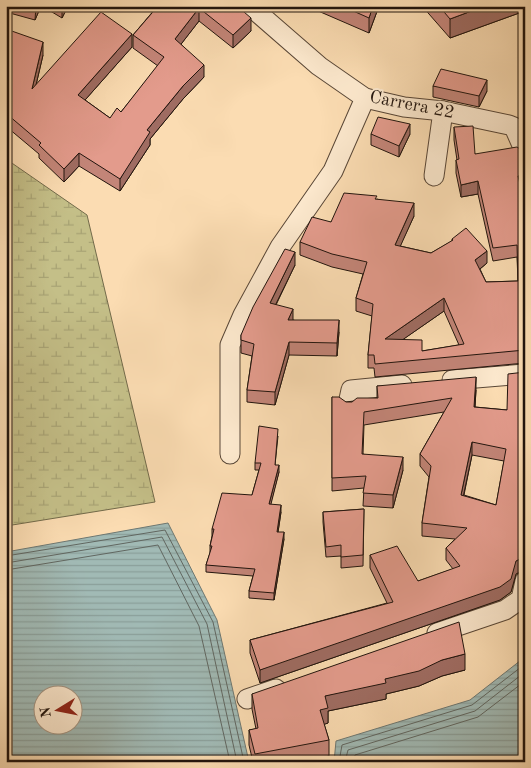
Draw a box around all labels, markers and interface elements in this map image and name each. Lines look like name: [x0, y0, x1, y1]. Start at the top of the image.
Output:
street label: Carrera 22: [368, 88, 456, 122]
north arrow: [32, 686, 82, 736]
text: N: [38, 705, 54, 719]

